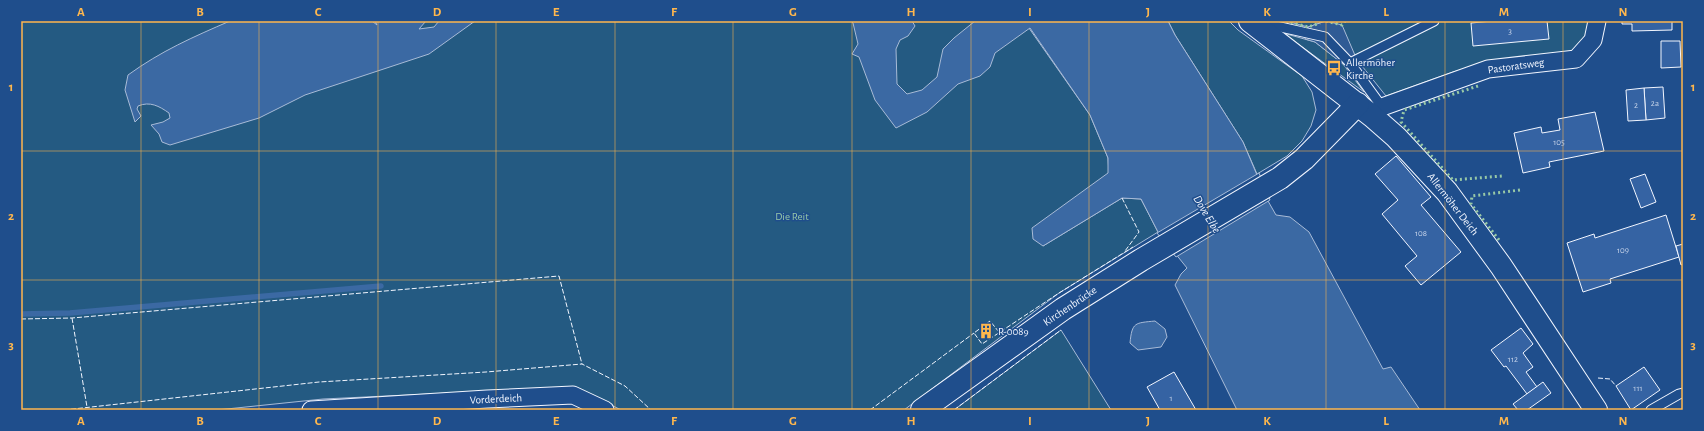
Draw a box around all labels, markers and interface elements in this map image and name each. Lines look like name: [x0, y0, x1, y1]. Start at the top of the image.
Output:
text: A: [77, 6, 85, 19]
text: B: [196, 6, 204, 19]
text: C: [315, 6, 322, 19]
text: D: [433, 6, 442, 19]
text: E: [553, 6, 560, 19]
text: F: [671, 6, 678, 19]
text: G: [789, 6, 797, 19]
text: H: [906, 6, 916, 19]
text: I: [1028, 6, 1032, 19]
text: J: [1146, 6, 1150, 19]
text: K: [1263, 6, 1271, 19]
text: L: [1383, 6, 1389, 19]
text: M: [1499, 6, 1509, 19]
text: N: [1618, 6, 1628, 19]
house number: 3: [1508, 27, 1512, 36]
place label: Allermöher Kirche: [1346, 57, 1395, 81]
street label: Pastoratsweg: [1487, 57, 1546, 75]
bus stop icon: Allermöher Kirche: [1325, 59, 1343, 77]
text: 1: [9, 81, 13, 94]
text: 1: [1691, 81, 1695, 94]
house number: 2a: [1651, 99, 1659, 108]
house number: 2: [1634, 101, 1638, 110]
house number: 105: [1553, 138, 1565, 147]
street label: Allermöher Deich: [1425, 171, 1481, 237]
water label: Dove Elbe: [1191, 193, 1223, 235]
text: 2: [8, 210, 14, 223]
text: 2: [1690, 210, 1696, 223]
park label: Die Reit: [775, 211, 809, 222]
house number: 108: [1415, 229, 1427, 238]
house number: 109: [1617, 246, 1629, 255]
street label: Kirchenbrücke: [1041, 284, 1099, 328]
building icon: R-0089: [977, 322, 995, 340]
place label: R-0089: [998, 326, 1029, 337]
text: 3: [8, 339, 14, 352]
text: 3: [1690, 339, 1696, 352]
house number: 112: [1508, 355, 1518, 364]
house number: 111: [1633, 384, 1643, 393]
street label: Vorderdeich: [470, 392, 522, 406]
house number: 1: [1169, 394, 1173, 403]
text: A: [77, 415, 85, 428]
text: B: [196, 415, 204, 428]
text: C: [315, 415, 322, 428]
text: D: [433, 415, 442, 428]
text: E: [553, 415, 560, 428]
text: F: [671, 415, 678, 428]
text: G: [789, 415, 797, 428]
text: H: [906, 415, 916, 428]
text: I: [1028, 415, 1032, 428]
text: J: [1146, 415, 1150, 428]
text: K: [1263, 415, 1271, 428]
text: L: [1383, 415, 1389, 428]
text: M: [1499, 415, 1509, 428]
text: N: [1618, 415, 1628, 428]

